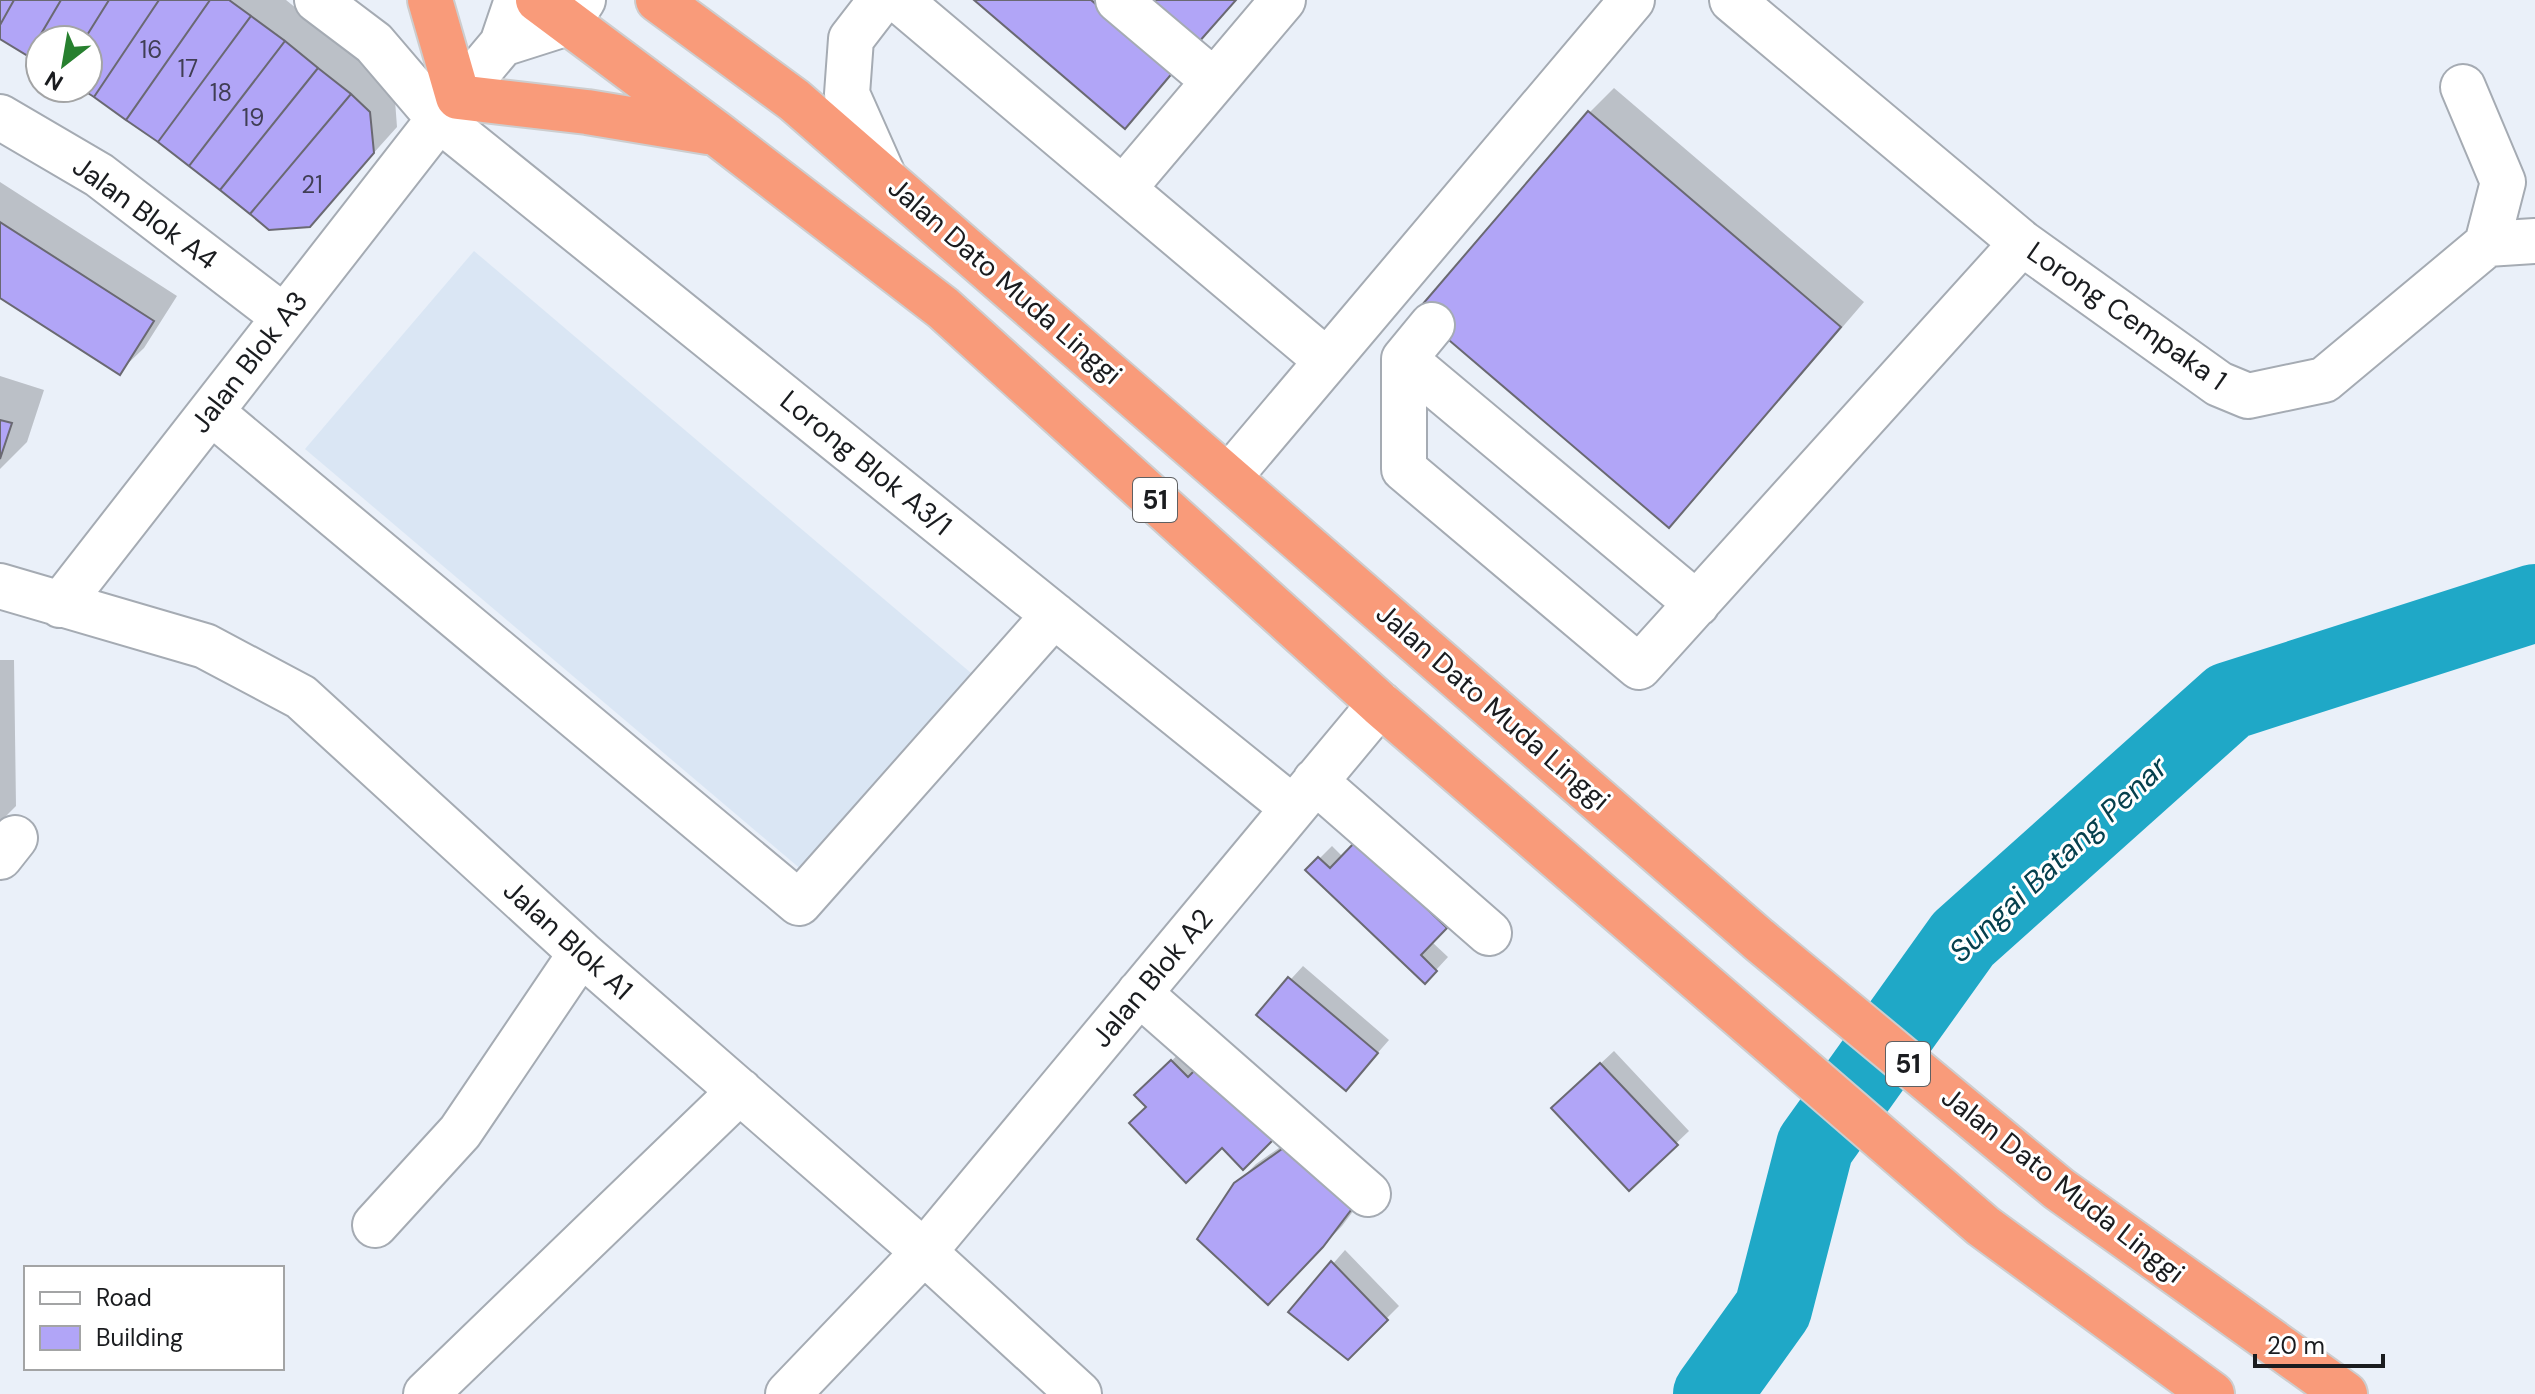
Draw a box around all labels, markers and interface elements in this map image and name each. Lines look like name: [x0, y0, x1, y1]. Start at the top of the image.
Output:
north arrow: [24, 24, 104, 104]
house number: 16: [140, 34, 162, 65]
house number: 17: [178, 53, 198, 84]
text: N: [40, 64, 68, 97]
house number: 18: [210, 77, 232, 108]
house number: 19: [242, 102, 264, 133]
street label: Jalan Blok A4: [65, 148, 225, 278]
house number: 21: [301, 169, 323, 200]
street label: Jalan Dato Muda Linggi: [880, 169, 1130, 393]
street label: Lorong Cempaka 1: [2020, 233, 2234, 399]
street label: Jalan Blok A3: [182, 284, 316, 440]
street label: Lorong Blok A3/1: [773, 382, 959, 544]
road number: 51: [1133, 478, 1177, 522]
street label: Jalan Dato Muda Linggi: [1368, 595, 1618, 819]
water label: Sungai Batang Penar: [1941, 747, 2176, 970]
street label: Jalan Blok A1: [495, 872, 641, 1008]
street label: Jalan Blok A2: [1083, 901, 1221, 1055]
road number: 51: [1886, 1042, 1930, 1086]
street label: Jalan Dato Muda Linggi: [1934, 1079, 2192, 1291]
legend: [24, 1266, 284, 1370]
text: Road: [96, 1282, 152, 1313]
scale bar: [2255, 1318, 2383, 1368]
text: Building: [96, 1322, 183, 1353]
text: 20 m: [2267, 1330, 2325, 1361]

